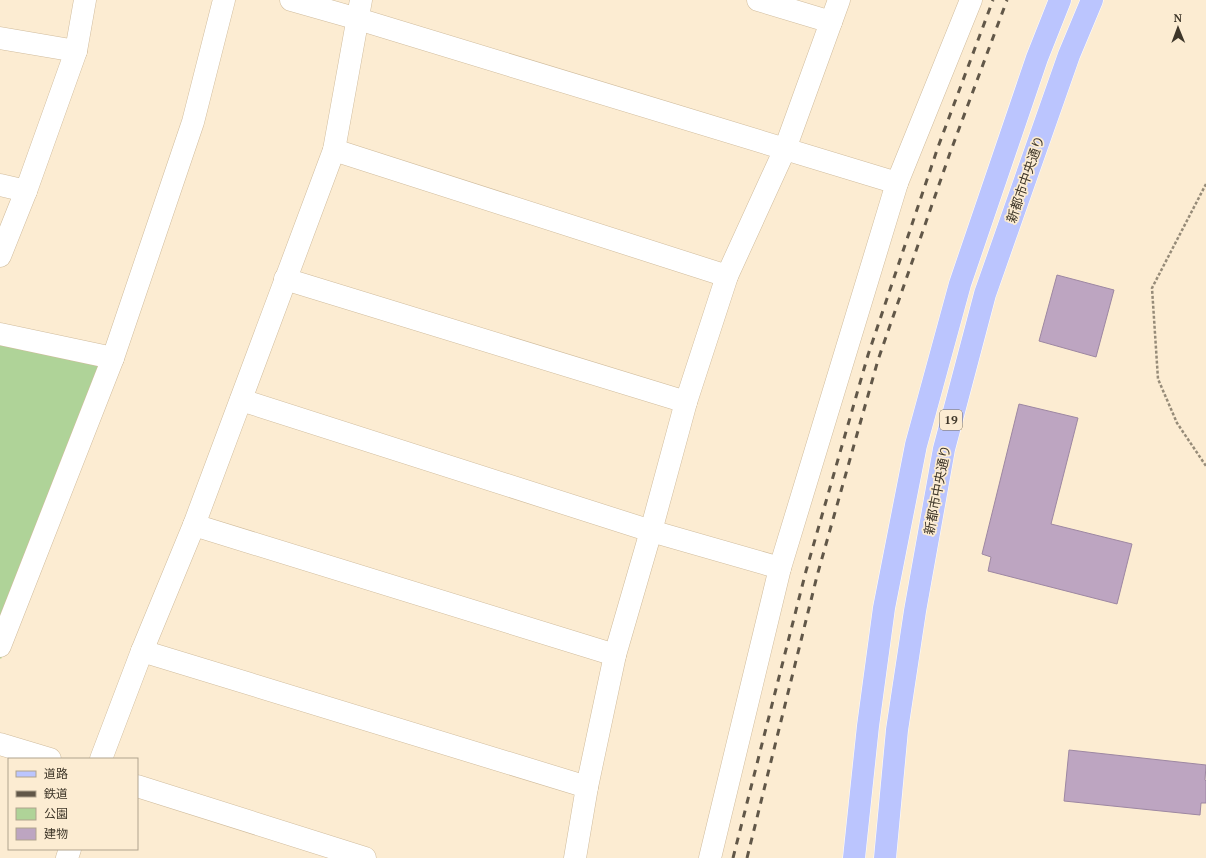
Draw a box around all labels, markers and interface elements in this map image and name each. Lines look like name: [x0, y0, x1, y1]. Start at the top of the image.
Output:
north arrow: [1158, 8, 1198, 48]
text: N: [1174, 11, 1183, 25]
street label: 新都市中央通り: [1002, 133, 1048, 225]
road number: 19: [940, 410, 962, 430]
street label: 新都市中央通り: [919, 444, 955, 536]
legend: [8, 758, 138, 850]
text: 道路: [44, 766, 68, 781]
text: 鉄道: [44, 786, 68, 801]
text: 公園: [44, 806, 68, 821]
text: 建物: [44, 826, 68, 841]

